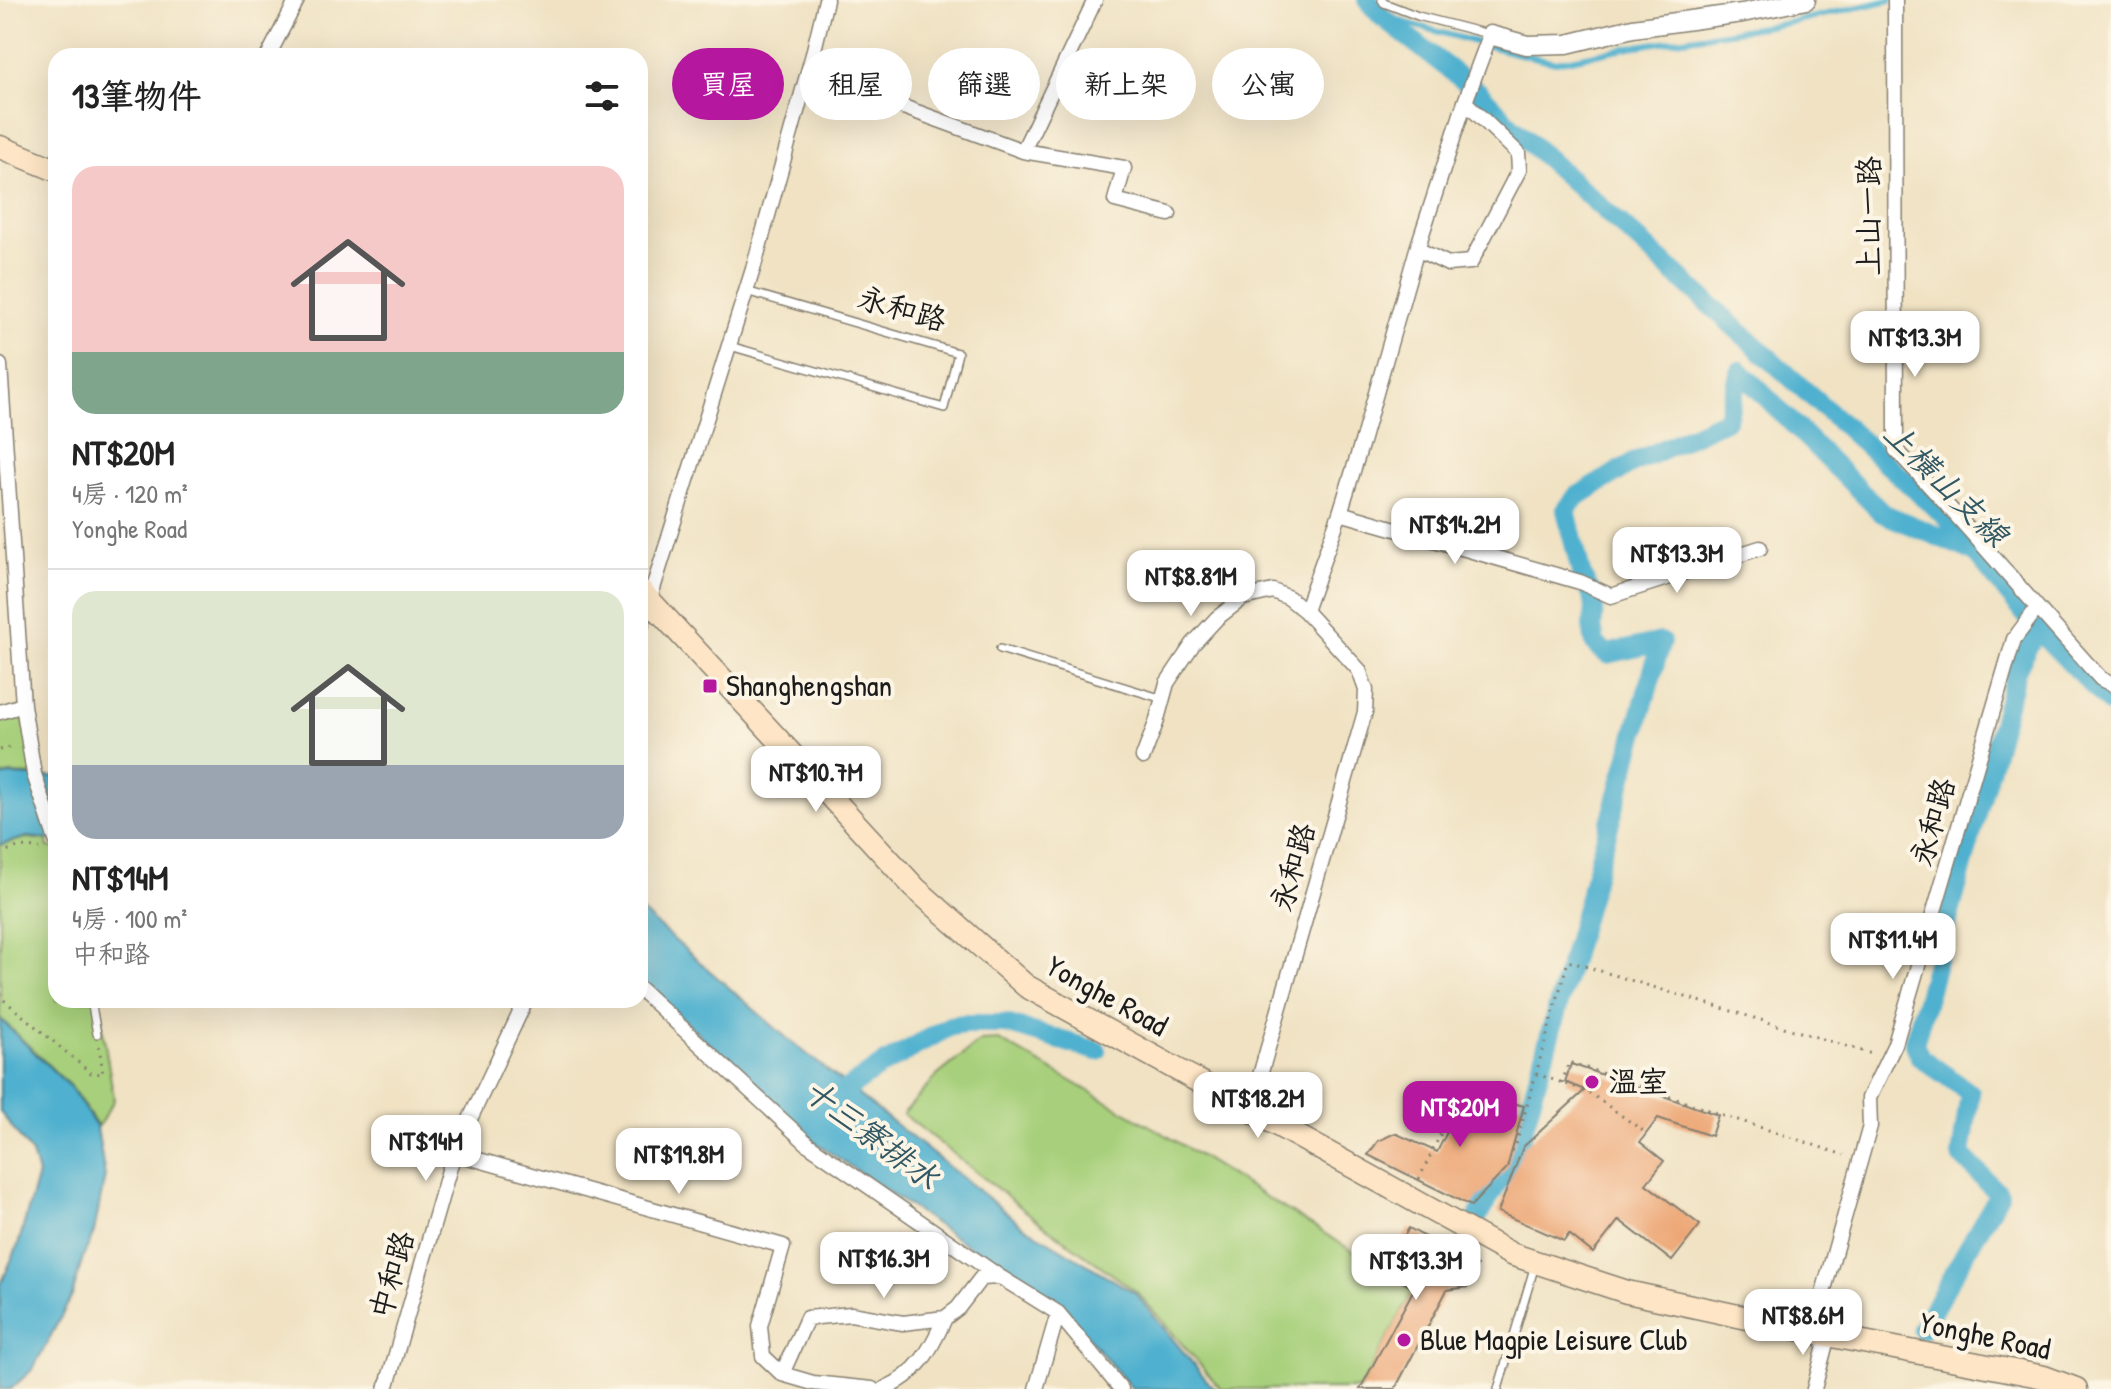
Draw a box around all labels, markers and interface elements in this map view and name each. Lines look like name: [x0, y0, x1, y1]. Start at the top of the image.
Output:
chip: 買屋: [672, 48, 784, 120]
chip: 租屋: [800, 48, 912, 120]
chip: 篩選: [928, 48, 1040, 120]
chip: 新上架: [1056, 48, 1196, 120]
chip: 公寓: [1212, 48, 1324, 120]
text: 13筆物件: [72, 73, 202, 119]
icon: filters: [580, 74, 624, 118]
street label: 上山一路: [1848, 156, 1888, 276]
icon: home: [276, 218, 420, 362]
street label: 永和路: [854, 276, 951, 340]
pin: NT$13.3M: [1832, 311, 1998, 379]
text: NT$13.3M: [1869, 319, 1961, 354]
water label: 上橫山支線: [1875, 412, 2020, 557]
text: NT$20M: [72, 430, 175, 476]
text: 4房 · 120 m²: [72, 476, 188, 511]
pin: NT$14.2M: [1372, 498, 1538, 566]
text: NT$14.2M: [1409, 506, 1501, 541]
text: Yonghe Road: [72, 511, 187, 546]
pin: NT$13.3M: [1594, 527, 1760, 595]
text: NT$13.3M: [1631, 535, 1723, 570]
pin: NT$8.81M: [1108, 550, 1274, 618]
text: NT$8.81M: [1145, 558, 1237, 593]
icon: home: [276, 643, 420, 787]
place label: Shanghengshan: [726, 665, 892, 705]
marker: Shanghengshan: [701, 677, 719, 695]
pin: NT$10.7M: [733, 746, 899, 814]
text: NT$10.7M: [769, 754, 863, 789]
street label: 永和路: [1900, 773, 1964, 870]
street label: 永和路: [1260, 818, 1324, 915]
text: NT$14M: [72, 855, 169, 901]
text: 4房 · 100 m²: [72, 901, 187, 936]
pin: NT$11.4M: [1810, 913, 1976, 981]
text: NT$11.4M: [1849, 921, 1937, 956]
text: 中和路: [72, 936, 150, 971]
street label: Yonghe Road: [1040, 945, 1176, 1045]
place label: 溫室: [1608, 1061, 1668, 1101]
water label: 十三寮排水: [794, 1068, 949, 1200]
pin: NT$18.2M: [1175, 1072, 1341, 1140]
marker: 溫室: [1583, 1073, 1601, 1091]
text: NT$18.2M: [1211, 1080, 1305, 1115]
pin: NT$20M: [1395, 1081, 1525, 1149]
text: NT$20M: [1421, 1089, 1499, 1124]
pin: NT$14M: [361, 1115, 491, 1183]
text: NT$14M: [389, 1123, 463, 1158]
pin: NT$19.8M: [596, 1128, 762, 1196]
text: NT$19.8M: [634, 1136, 724, 1171]
street label: 中和路: [359, 1226, 423, 1323]
pin: NT$16.3M: [801, 1232, 967, 1300]
pin: NT$13.3M: [1333, 1234, 1499, 1302]
text: NT$16.3M: [838, 1240, 930, 1275]
text: NT$13.3M: [1370, 1242, 1462, 1277]
pin: NT$8.6M: [1729, 1289, 1877, 1357]
text: NT$8.6M: [1762, 1297, 1844, 1332]
street label: Yonghe Road: [1916, 1302, 2055, 1368]
place label: Blue Magpie Leisure Club: [1420, 1319, 1688, 1359]
marker: Blue Magpie Leisure Club: [1395, 1331, 1413, 1349]

